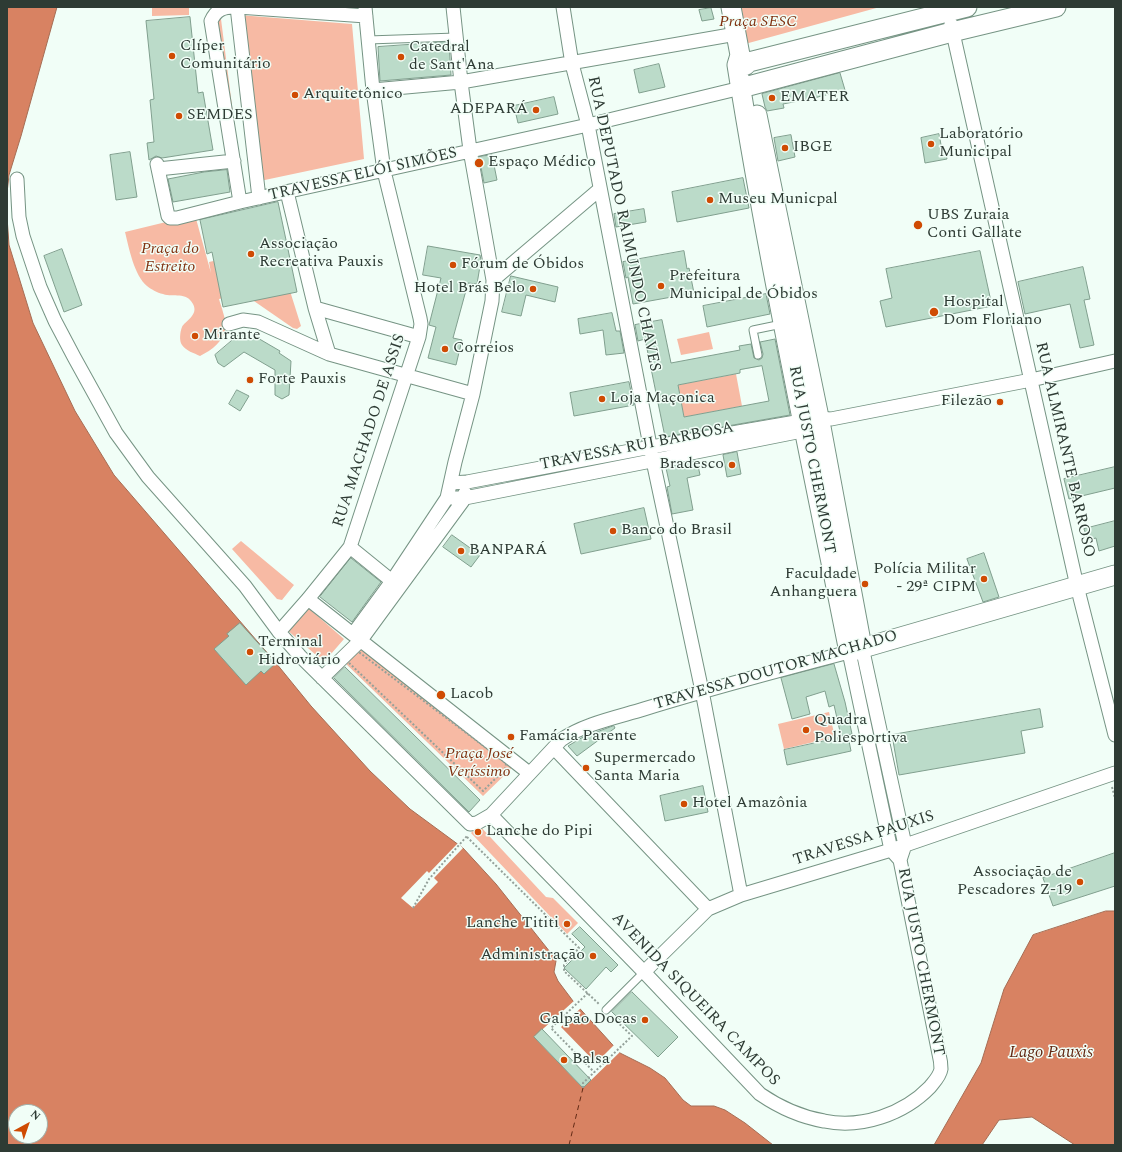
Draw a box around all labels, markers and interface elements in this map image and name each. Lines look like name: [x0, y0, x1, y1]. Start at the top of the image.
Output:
park label: Praça SESC: [719, 13, 797, 33]
place label: Clíper Comunitário: [180, 37, 271, 75]
place label: Catedral de Sant'Ana: [409, 38, 494, 76]
marker: Clíper Comunitário: [167, 51, 177, 61]
marker: Catedral de Sant'Ana: [396, 52, 406, 62]
street label: RUA DEPUTADO RAIMUNDO CHAVES: [582, 75, 664, 373]
place label: Arquitetônico: [303, 85, 403, 105]
place label: EMATER: [780, 88, 849, 108]
marker: Arquitetônico: [290, 90, 300, 100]
marker: EMATER: [767, 93, 777, 103]
place label: ADEPARÁ: [450, 100, 528, 120]
marker: ADEPARÁ: [531, 105, 541, 115]
place label: SEMDES: [187, 106, 253, 126]
marker: SEMDES: [174, 111, 184, 121]
place label: Laboratório Municipal: [939, 125, 1023, 163]
place label: IBGE: [793, 138, 832, 158]
marker: Laboratório Municipal: [926, 139, 936, 149]
marker: IBGE: [780, 143, 790, 153]
street label: TRAVESSA ELÓI SIMÕES: [267, 144, 459, 206]
place label: Espaço Médico: [488, 153, 596, 173]
marker: Espaço Médico: [473, 157, 485, 169]
place label: Museu Municpal: [718, 190, 838, 210]
marker: Museu Municpal: [705, 195, 715, 205]
place label: UBS Zuraia Conti Gallate: [927, 206, 1022, 244]
marker: UBS Zuraia Conti Gallate: [912, 219, 924, 231]
place label: Associação Recreativa Pauxis: [259, 235, 384, 273]
park label: Praça do Estreito: [141, 240, 199, 278]
marker: Associação Recreativa Pauxis: [246, 249, 256, 259]
place label: Fórum de Óbidos: [461, 255, 584, 275]
marker: Fórum de Óbidos: [448, 260, 458, 270]
place label: Prefeitura Municipal de Óbidos: [669, 267, 818, 305]
place label: Hotel Brás Belo: [414, 279, 525, 299]
marker: Prefeitura Municipal de Óbidos: [656, 281, 666, 291]
marker: Hotel Brás Belo: [528, 284, 538, 294]
place label: Hospital Dom Floriano: [943, 293, 1042, 331]
marker: Hospital Dom Floriano: [928, 306, 940, 318]
place label: Mirante: [203, 326, 260, 346]
marker: Mirante: [190, 331, 200, 341]
street label: RUA MACHADO DE ASSIS: [330, 332, 410, 530]
place label: Correios: [453, 339, 514, 359]
street label: RUA ALMIRANTE BARROSO: [1030, 340, 1098, 560]
marker: Correios: [440, 344, 450, 354]
street label: RUA JUSTO CHERMONT: [783, 364, 839, 556]
place label: Forte Pauxis: [258, 370, 346, 390]
marker: Forte Pauxis: [245, 375, 255, 385]
place label: Loja Maçonica: [610, 389, 715, 409]
place label: Filezão: [941, 392, 992, 412]
marker: Loja Maçonica: [597, 394, 607, 404]
marker: Filezão: [995, 397, 1005, 407]
street label: TRAVESSA RUI BARBOSA: [538, 419, 736, 475]
place label: Bradesco: [659, 455, 724, 475]
marker: Bradesco: [727, 460, 737, 470]
place label: Banco do Brasil: [621, 521, 732, 541]
marker: Banco do Brasil: [608, 526, 618, 536]
place label: BANPARÁ: [469, 541, 547, 561]
marker: BANPARÁ: [456, 546, 466, 556]
place label: Polícia Militar - 29ª CIPM: [873, 560, 976, 598]
place label: Faculdade Anhanguera: [770, 565, 857, 603]
marker: Polícia Militar - 29ª CIPM: [979, 574, 989, 584]
marker: Faculdade Anhanguera: [860, 579, 870, 589]
street label: TRAVESSA DOUTOR MACHADO: [652, 627, 900, 715]
place label: Terminal Hidroviário: [258, 633, 340, 671]
marker: Terminal Hidroviário: [245, 647, 255, 657]
place label: Lacob: [450, 685, 493, 705]
marker: Lacob: [435, 689, 447, 701]
place label: Quadra Poliesportiva: [814, 711, 907, 749]
marker: Quadra Poliesportiva: [801, 725, 811, 735]
place label: Famácia Parente: [519, 727, 637, 747]
marker: Famácia Parente: [506, 732, 516, 742]
park label: Praça José Veríssimo: [445, 745, 513, 783]
place label: Supermercado Santa Maria: [594, 749, 696, 787]
marker: Supermercado Santa Maria: [581, 763, 591, 773]
place label: Hotel Amazônia: [692, 794, 807, 814]
marker: Hotel Amazônia: [679, 799, 689, 809]
street label: TRAVESSA PAUXIS: [791, 807, 937, 871]
place label: Lanche do Pipi: [486, 822, 593, 842]
marker: Lanche do Pipi: [473, 827, 483, 837]
place label: Associação de Pescadores Z-19: [957, 863, 1072, 901]
street label: RUA JUSTO CHERMONT: [892, 866, 948, 1058]
marker: Associação de Pescadores Z-19: [1075, 877, 1085, 887]
street label: AVENIDA SIQUEIRA CAMPOS: [607, 909, 783, 1091]
place label: Lanche Tititi: [466, 914, 559, 934]
marker: Lanche Tititi: [562, 919, 572, 929]
place label: Administração: [480, 946, 585, 966]
marker: Administração: [588, 951, 598, 961]
place label: Galpão Docas: [539, 1010, 637, 1030]
marker: Galpão Docas: [640, 1015, 650, 1025]
water label: Lago Pauxis: [1009, 1044, 1093, 1064]
place label: Balsa: [572, 1050, 610, 1070]
marker: Balsa: [559, 1055, 569, 1065]
north arrow: [8, 1104, 48, 1144]
text: N: [26, 1106, 44, 1125]

